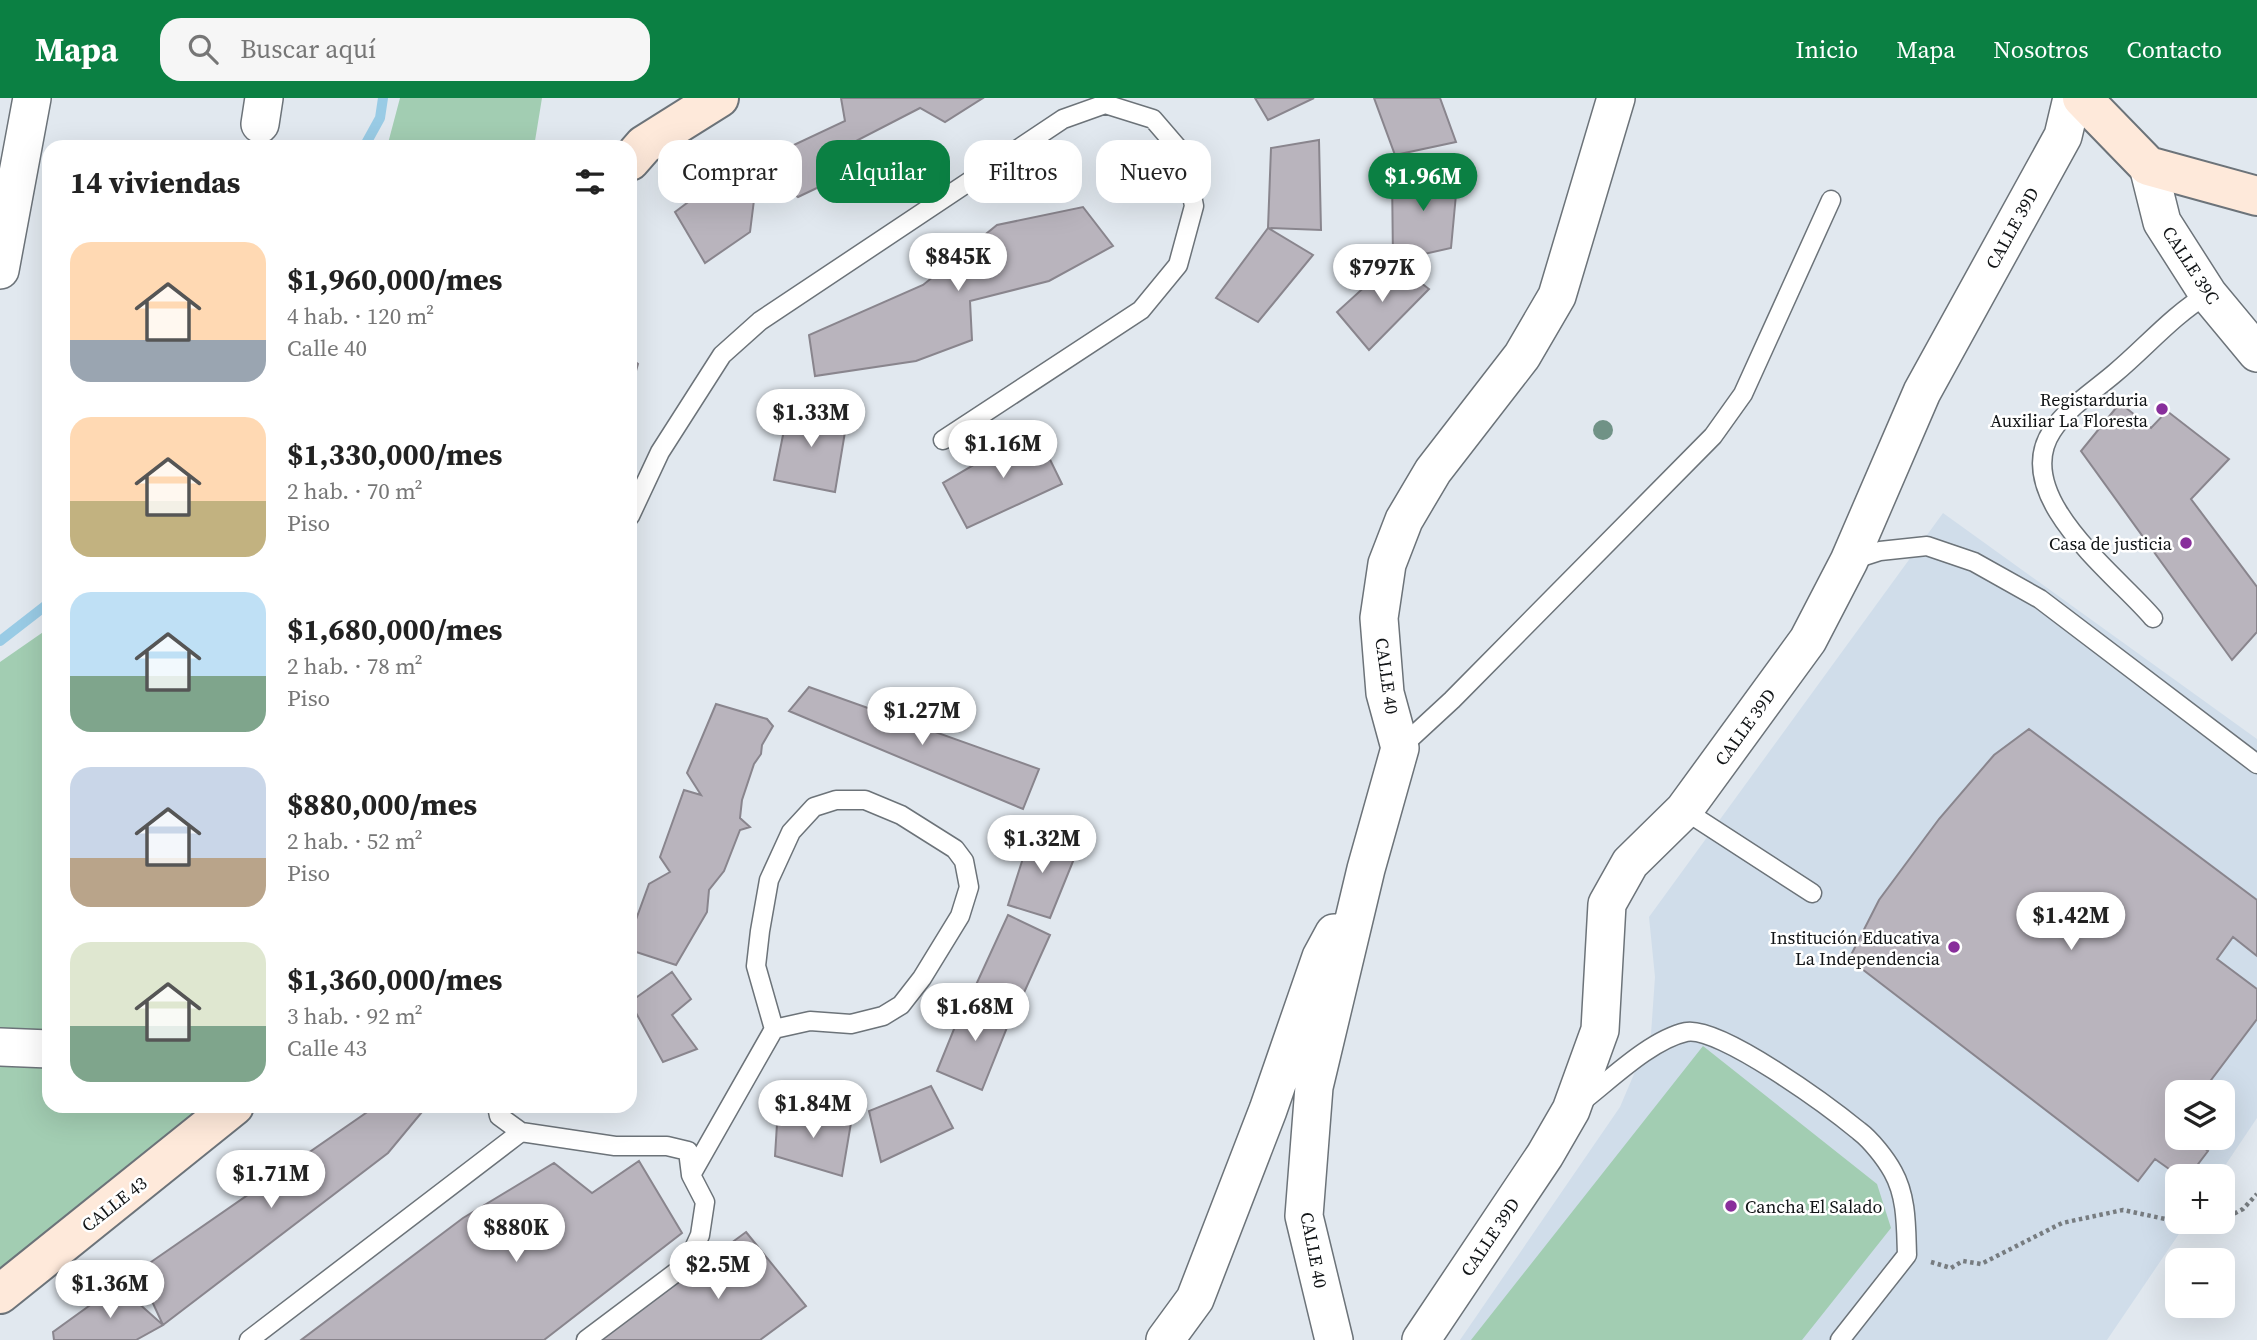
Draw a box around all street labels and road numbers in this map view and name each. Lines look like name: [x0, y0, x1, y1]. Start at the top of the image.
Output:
street label: CALLE 39D: [1979, 183, 2045, 273]
street label: CALLE 39C: [2156, 221, 2226, 309]
street label: CALLE 40: [1369, 636, 1405, 716]
street label: CALLE 39D: [1709, 683, 1781, 771]
street label: CALLE 43: [76, 1170, 152, 1238]
street label: CALLE 39D: [1455, 1193, 1525, 1281]
street label: CALLE 40: [1294, 1210, 1334, 1290]

